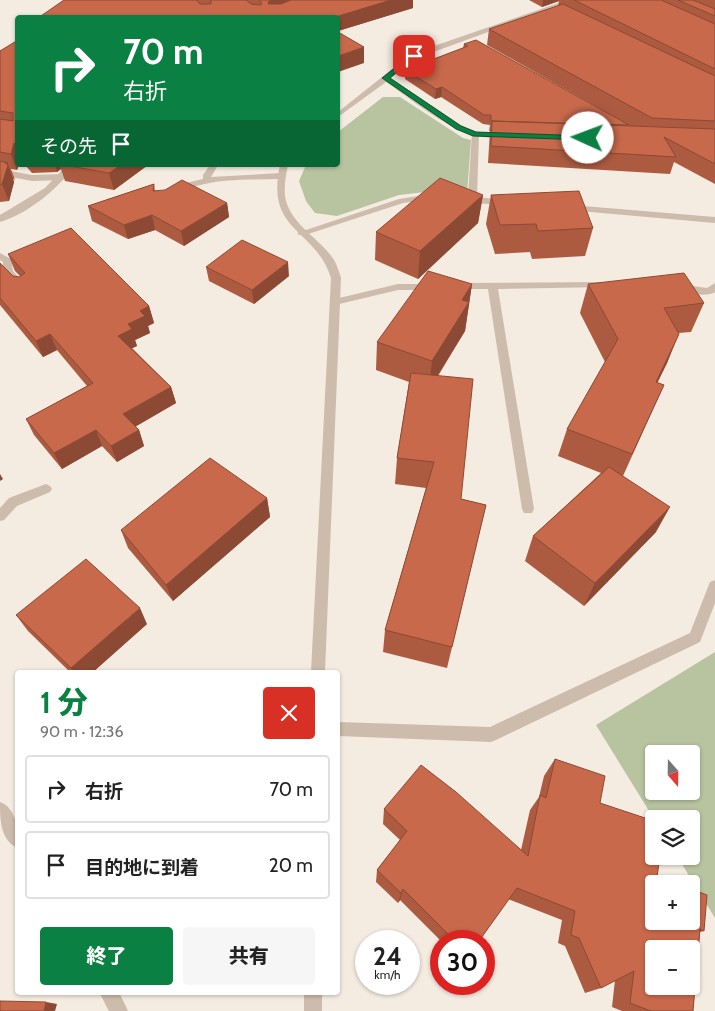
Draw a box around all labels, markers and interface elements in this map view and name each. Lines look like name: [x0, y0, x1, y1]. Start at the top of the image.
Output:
text: 70 m: [123, 30, 204, 73]
icon: right: [40, 35, 105, 100]
pin: [393, 35, 435, 77]
icon: arrive: [400, 42, 428, 70]
text: 右折: [123, 78, 167, 105]
position arrow: [561, 111, 613, 163]
icon: arrive: [107, 130, 135, 158]
text: その先: [40, 135, 97, 158]
text: 1 分: [40, 684, 88, 721]
button: close: [263, 687, 315, 739]
text: 90 m · 12:36: [40, 722, 124, 741]
north arrow: [645, 745, 700, 800]
map controls: [645, 745, 700, 995]
icon: right: [42, 775, 70, 803]
text: 70 m: [269, 778, 313, 801]
text: 右折: [85, 780, 123, 803]
button: layers: [645, 810, 700, 865]
icon: arrive: [42, 851, 70, 879]
text: 20 m: [269, 854, 313, 877]
text: 目的地に到着: [85, 856, 199, 879]
button: +: [645, 875, 700, 930]
button: 終了: [40, 927, 173, 985]
button: 共有: [183, 927, 315, 985]
speed limit sign: 30: [430, 930, 495, 995]
button: −: [645, 940, 700, 995]
text: 24: [373, 941, 402, 971]
text: km/h: [374, 967, 401, 982]

